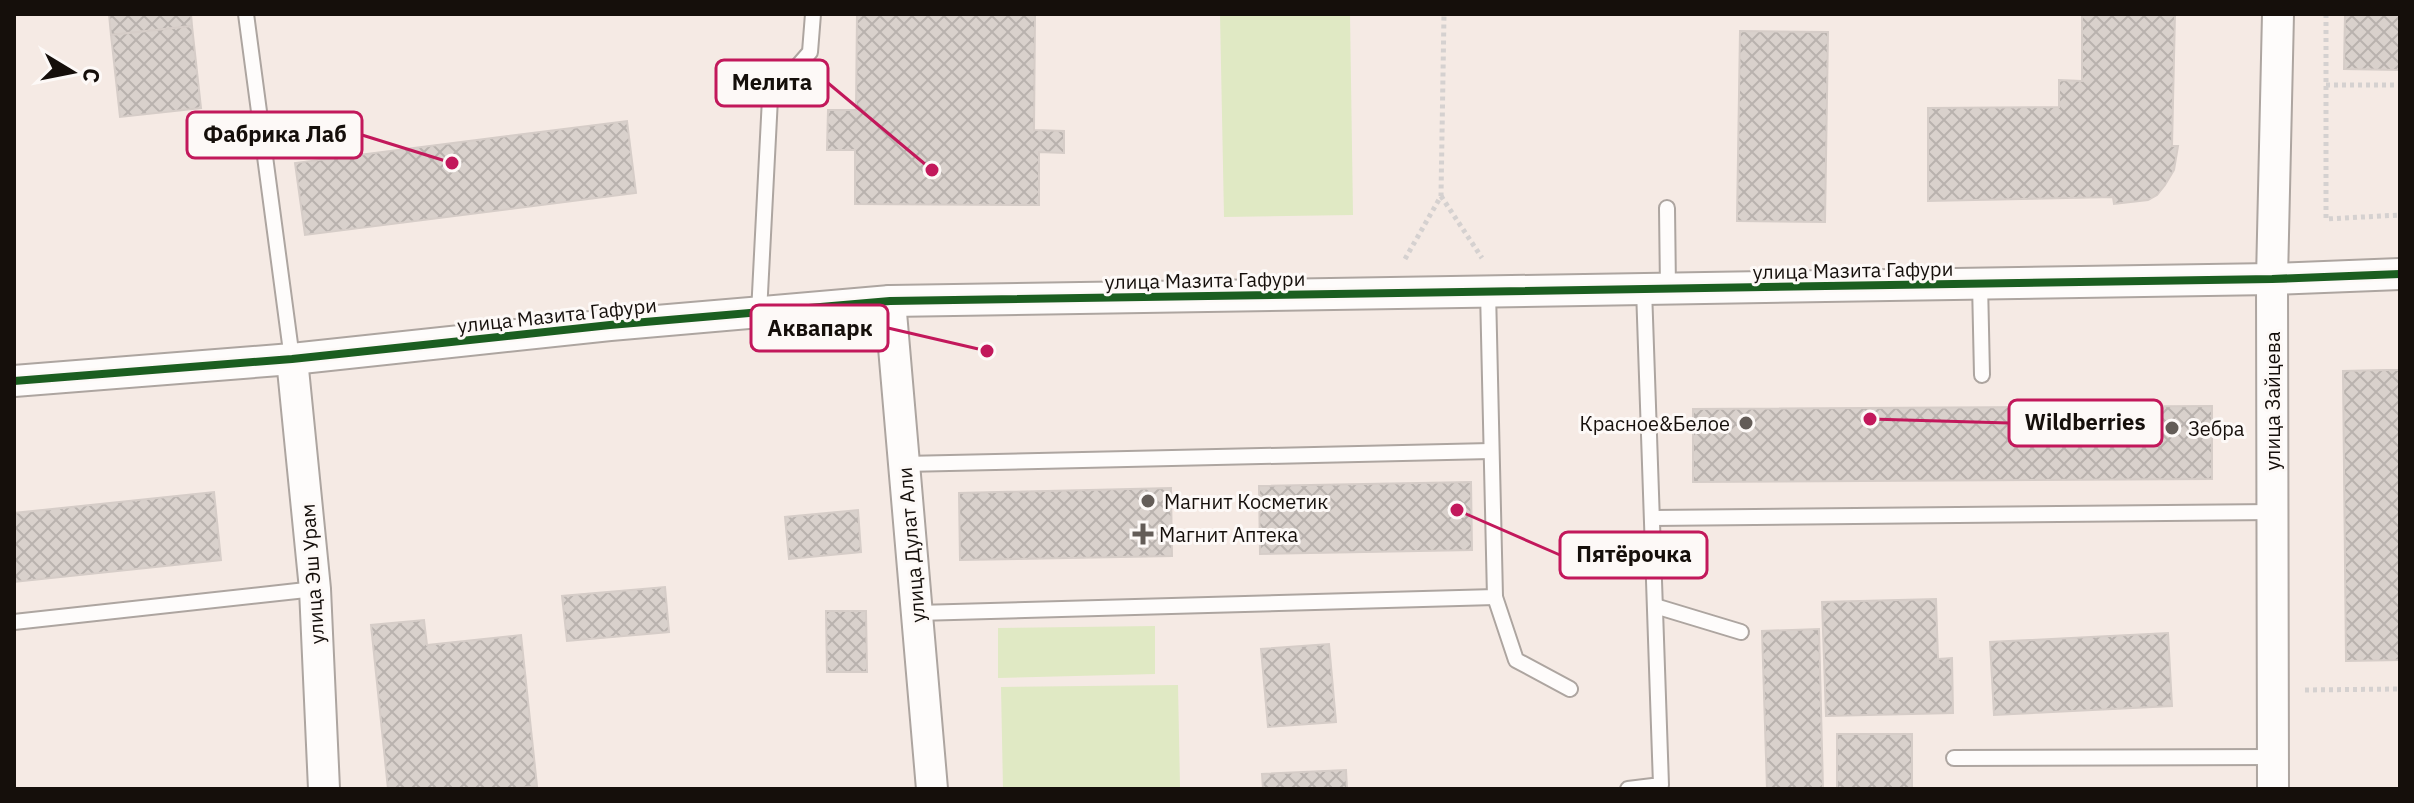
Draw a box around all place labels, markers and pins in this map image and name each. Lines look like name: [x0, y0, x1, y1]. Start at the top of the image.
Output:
callout: Мелита: [716, 60, 828, 106]
callout: Фабрика Лаб: [187, 112, 362, 158]
callout: Аквапарк: [751, 305, 888, 351]
callout: Wildberries: [2009, 400, 2162, 446]
place label: Красное&Белое: [1579, 410, 1730, 437]
marker: Красное&Белое: [1737, 414, 1755, 432]
place label: Зебра: [2188, 415, 2245, 442]
marker: Зебра: [2163, 419, 2181, 437]
place label: Магнит Косметик: [1164, 488, 1328, 515]
marker: Магнит Косметик: [1139, 492, 1157, 510]
place label: Магнит Аптека: [1159, 521, 1299, 548]
marker: Магнит Аптека: [1134, 525, 1152, 543]
callout: Пятёрочка: [1560, 532, 1707, 578]

